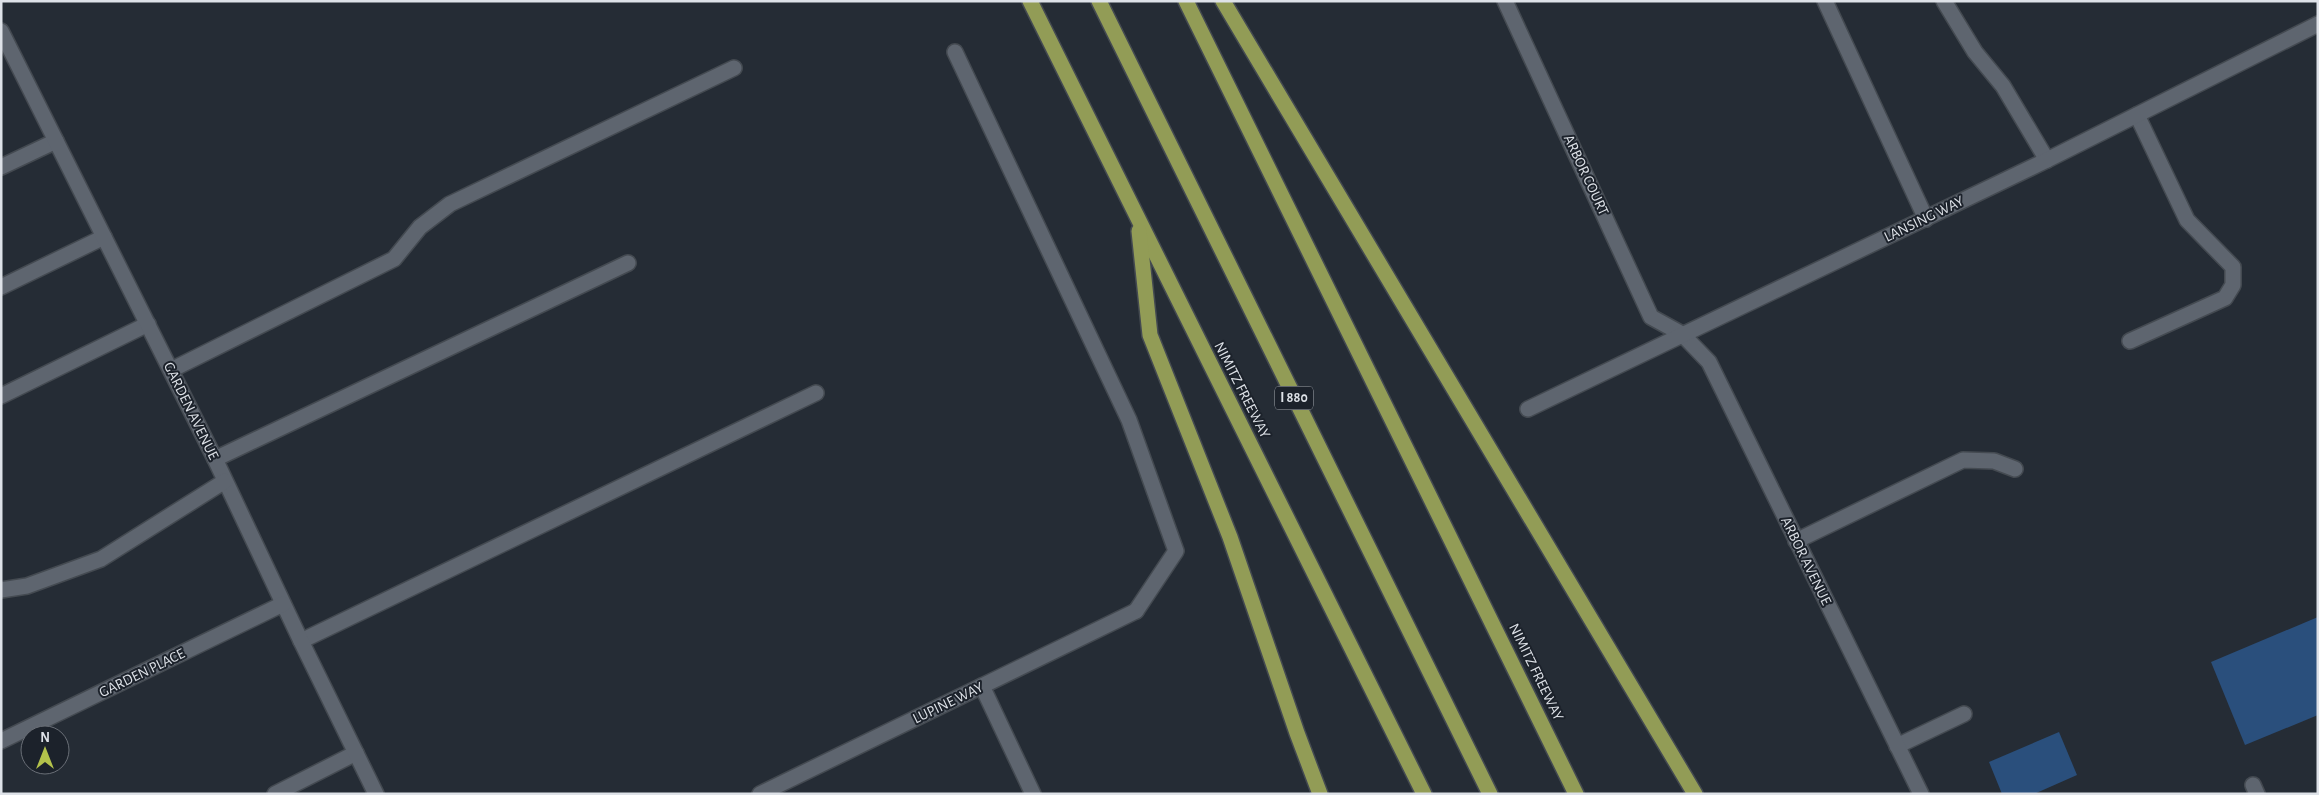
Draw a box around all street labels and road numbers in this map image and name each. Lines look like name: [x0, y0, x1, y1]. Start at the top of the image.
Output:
street label: ARBOR COURT: [1561, 132, 1611, 218]
street label: LANSING WAY: [1882, 193, 1966, 245]
street label: NIMITZ FREEWAY: [1211, 339, 1273, 441]
street label: GARDEN AVENUE: [161, 360, 221, 462]
road number: I 880: [1275, 386, 1313, 409]
street label: ARBOR AVENUE: [1778, 514, 1834, 608]
street label: NIMITZ FREEWAY: [1506, 621, 1566, 723]
street label: GARDEN PLACE: [97, 646, 187, 700]
street label: LUPINE WAY: [910, 679, 986, 726]

